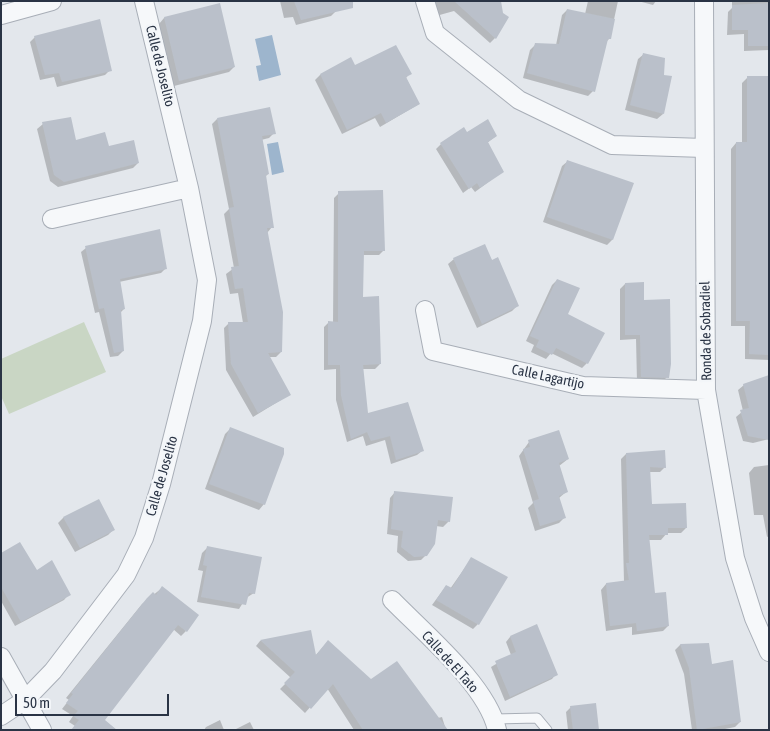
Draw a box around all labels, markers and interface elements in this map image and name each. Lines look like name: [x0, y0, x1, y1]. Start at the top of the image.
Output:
street label: Calle de Joselito: [142, 24, 178, 108]
street label: Ronda de Sobradiel: [697, 281, 715, 381]
street label: Calle Lagartijo: [510, 361, 586, 393]
street label: Calle de Joselito: [142, 434, 182, 518]
street label: Calle de El Tato: [418, 628, 482, 696]
scale bar: [18, 684, 171, 716]
text: 50 m: [23, 694, 50, 711]

